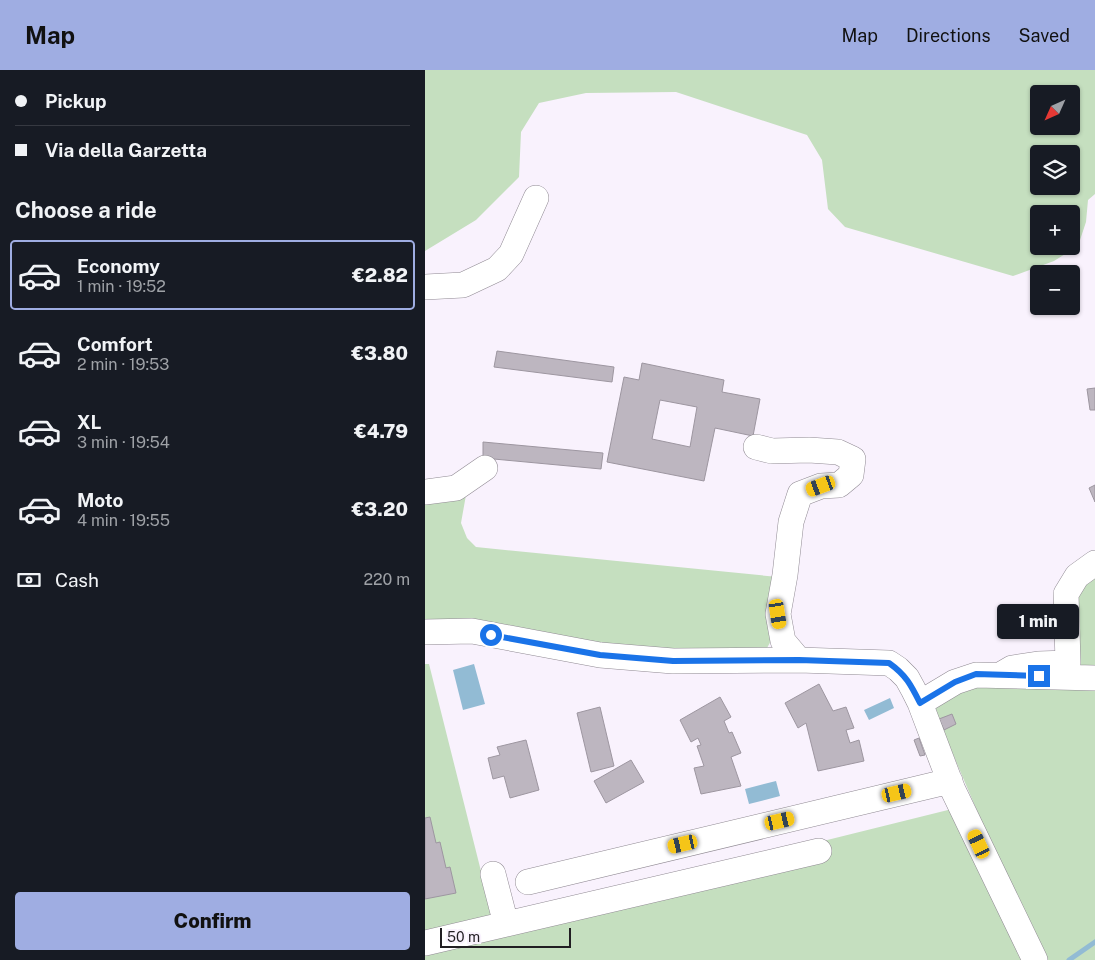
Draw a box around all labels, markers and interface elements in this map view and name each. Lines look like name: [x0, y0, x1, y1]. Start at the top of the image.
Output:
text: Map: [25, 21, 75, 49]
text: Map: [841, 25, 878, 46]
text: Directions: [906, 25, 991, 46]
text: Saved: [1019, 25, 1070, 46]
north arrow: [1030, 85, 1080, 135]
map controls: [1030, 85, 1080, 315]
text: Pickup: [45, 90, 107, 112]
text: Via della Garzetta: [45, 139, 207, 161]
button: layers: [1030, 145, 1080, 195]
text: Choose a ride: [15, 197, 157, 223]
button: +: [1030, 205, 1080, 255]
icon: car: [17, 253, 62, 298]
text: Economy: [77, 255, 160, 277]
text: €2.82: [352, 264, 408, 286]
button: −: [1030, 265, 1080, 315]
text: 1 min · 19:52: [77, 277, 166, 296]
icon: car: [17, 331, 62, 376]
text: Comfort: [77, 333, 153, 355]
text: €3.80: [351, 342, 408, 364]
text: 2 min · 19:53: [77, 355, 169, 374]
icon: car: [17, 409, 62, 454]
text: XL: [77, 411, 102, 433]
text: €4.79: [354, 420, 408, 442]
text: 3 min · 19:54: [77, 433, 170, 452]
car: [804, 474, 837, 498]
icon: car: [17, 487, 62, 532]
text: Moto: [77, 489, 123, 511]
text: €3.20: [351, 498, 408, 520]
text: 4 min · 19:55: [77, 511, 170, 530]
icon: cash: [15, 566, 43, 594]
text: Cash: [55, 569, 99, 591]
text: 220 m: [363, 570, 410, 589]
car: [768, 598, 787, 630]
callout: 1 min: [998, 604, 1080, 638]
text: 1 min: [1018, 612, 1058, 631]
route start: [480, 624, 502, 646]
route end: [1028, 665, 1050, 687]
car: [880, 782, 913, 804]
car: [763, 810, 796, 832]
car: [965, 827, 992, 861]
car: [666, 833, 699, 855]
button: Confirm: [15, 892, 410, 950]
scale bar: [440, 925, 571, 948]
text: 50 m: [447, 929, 480, 945]

